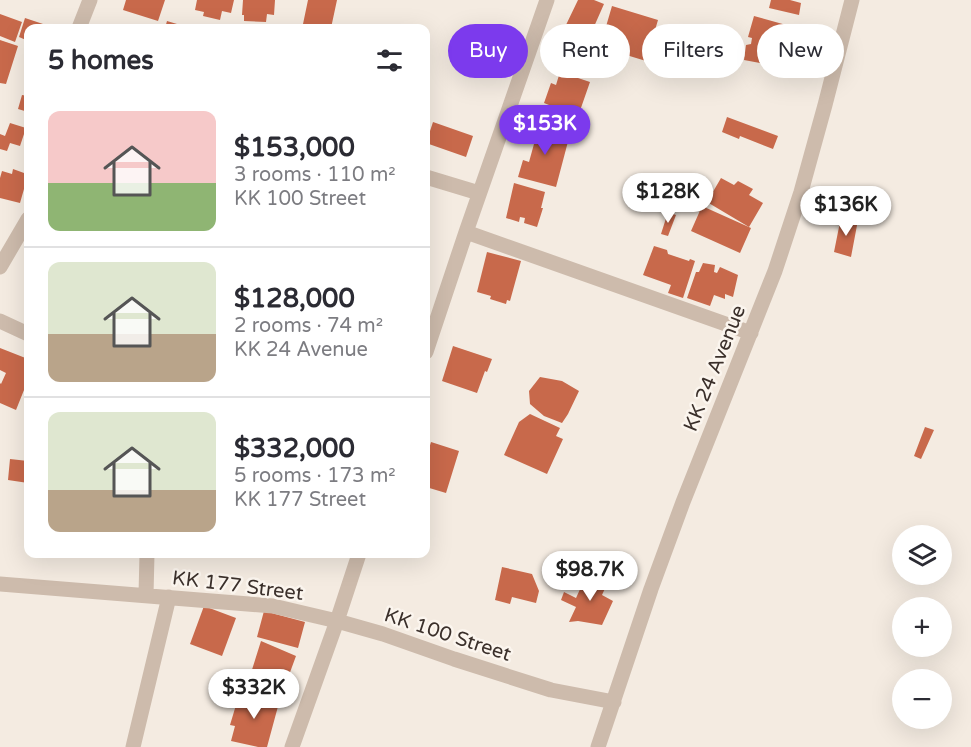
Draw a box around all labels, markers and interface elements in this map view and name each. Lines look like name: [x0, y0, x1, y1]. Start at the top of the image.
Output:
chip: Buy: [448, 24, 528, 78]
chip: Rent: [540, 24, 630, 78]
chip: Filters: [642, 24, 745, 78]
chip: New: [757, 24, 844, 78]
icon: filters: [373, 44, 406, 77]
text: 5 homes: [48, 45, 154, 76]
pin: $153K: [503, 105, 587, 156]
text: $153K: [513, 112, 577, 136]
text: $153,000: [234, 132, 355, 163]
icon: home: [96, 135, 168, 207]
text: 3 rooms · 110 m²: [234, 163, 396, 187]
pin: $128K: [626, 173, 710, 224]
text: $128K: [636, 180, 700, 204]
pin: $136K: [804, 186, 888, 237]
text: KK 100 Street: [234, 187, 366, 211]
text: $136K: [814, 193, 878, 217]
text: $128,000: [234, 283, 355, 314]
icon: home: [96, 286, 168, 358]
street label: KK 24 Avenue: [679, 302, 751, 435]
text: 2 rooms · 74 m²: [234, 314, 383, 338]
text: KK 24 Avenue: [234, 338, 368, 362]
text: $332,000: [234, 433, 355, 464]
icon: home: [96, 436, 168, 508]
text: 5 rooms · 173 m²: [234, 464, 396, 488]
text: KK 177 Street: [234, 488, 366, 512]
map controls: [892, 525, 952, 729]
button: layers: [892, 525, 952, 585]
pin: $98.7K: [541, 551, 639, 602]
text: $98.7K: [556, 558, 624, 582]
street label: KK 177 Street: [171, 566, 305, 606]
button: +: [892, 597, 952, 657]
street label: KK 100 Street: [381, 603, 515, 667]
pin: $332K: [212, 669, 296, 720]
button: −: [892, 669, 952, 729]
text: $332K: [222, 676, 286, 700]

